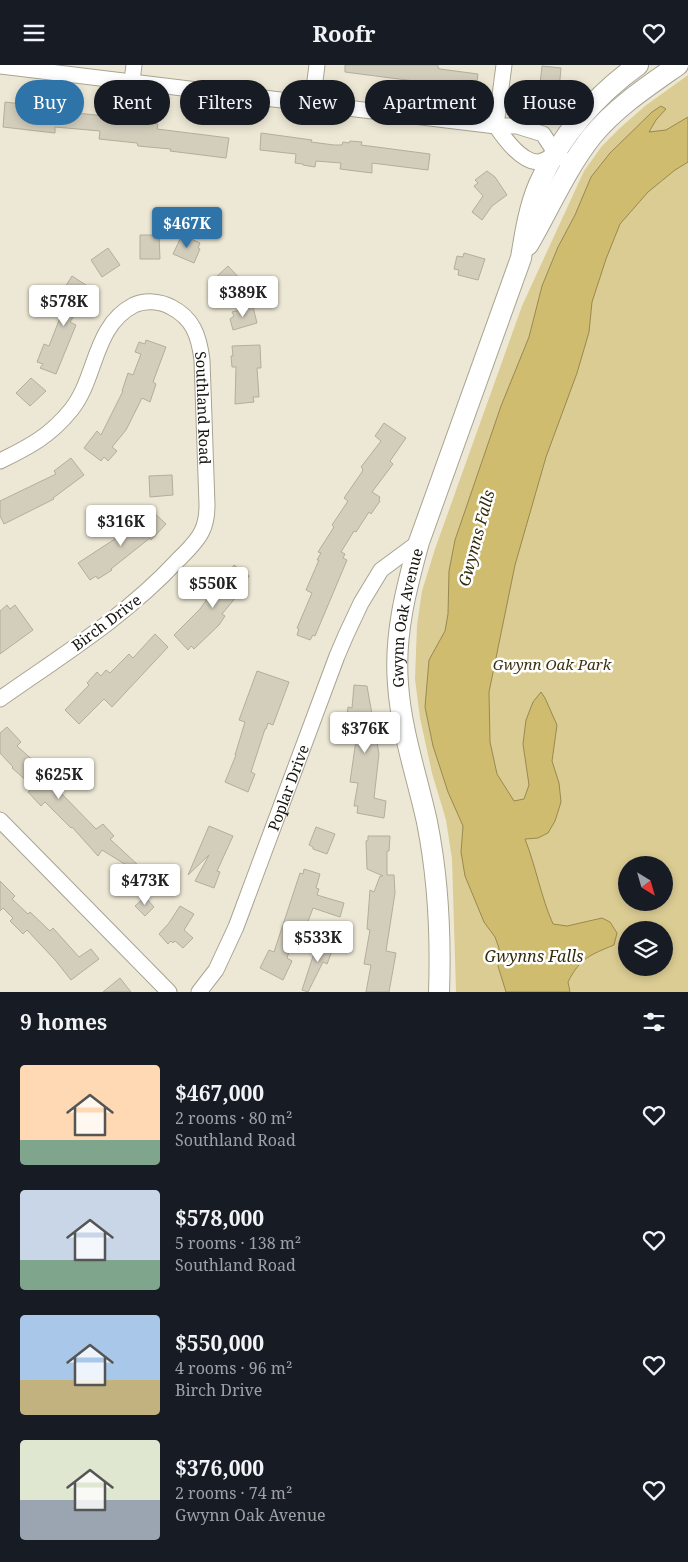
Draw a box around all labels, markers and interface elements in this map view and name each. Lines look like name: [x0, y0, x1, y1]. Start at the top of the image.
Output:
text: Roofr: [312, 18, 376, 48]
icon: menu: [20, 19, 48, 47]
icon: heart: [640, 19, 668, 47]
chip: Buy: [15, 80, 84, 125]
chip: Rent: [94, 80, 170, 125]
chip: Filters: [180, 80, 270, 125]
chip: New: [280, 80, 355, 125]
chip: Apartment: [365, 80, 494, 125]
chip: House: [504, 80, 594, 125]
pin: $467K: [152, 207, 222, 249]
text: $467K: [163, 212, 211, 234]
pin: $389K: [208, 275, 278, 318]
text: $389K: [219, 281, 267, 303]
pin: $578K: [29, 285, 99, 327]
text: $578K: [40, 290, 88, 312]
street label: Southland Road: [191, 350, 216, 465]
water label: Gwynns Falls: [453, 487, 499, 589]
pin: $316K: [86, 505, 156, 547]
text: $316K: [97, 510, 145, 532]
street label: Gwynn Oak Avenue: [387, 546, 427, 688]
pin: $550K: [178, 567, 248, 609]
text: $550K: [189, 572, 237, 594]
street label: Birch Drive: [67, 589, 145, 655]
park label: Gwynn Oak Park: [493, 654, 612, 674]
pin: $376K: [330, 711, 400, 754]
text: $376K: [341, 717, 389, 739]
street label: Poplar Drive: [263, 742, 313, 834]
pin: $625K: [24, 757, 94, 800]
text: $625K: [35, 763, 83, 785]
north arrow: [618, 856, 672, 911]
map controls: [618, 856, 673, 976]
pin: $473K: [110, 863, 180, 906]
text: $473K: [121, 869, 169, 891]
pin: $533K: [283, 921, 353, 963]
button: layers: [618, 921, 673, 976]
text: $533K: [294, 926, 342, 948]
water label: Gwynns Falls: [485, 945, 583, 967]
text: 9 homes: [20, 1008, 107, 1036]
icon: filters: [640, 1008, 668, 1036]
text: $467,000: [175, 1079, 264, 1107]
icon: home: [60, 1085, 120, 1145]
icon: heart: [640, 1101, 668, 1129]
text: 2 rooms · 80 m²: [175, 1107, 292, 1129]
text: Southland Road: [175, 1129, 296, 1151]
text: $578,000: [175, 1204, 264, 1232]
icon: home: [60, 1210, 120, 1270]
icon: heart: [640, 1226, 668, 1254]
text: 5 rooms · 138 m²: [175, 1232, 301, 1254]
text: Southland Road: [175, 1254, 296, 1276]
text: $550,000: [175, 1329, 264, 1357]
icon: home: [60, 1335, 120, 1395]
icon: heart: [640, 1351, 668, 1379]
text: 4 rooms · 96 m²: [175, 1357, 292, 1379]
text: Birch Drive: [175, 1379, 262, 1401]
text: $376,000: [175, 1454, 264, 1482]
icon: home: [60, 1460, 120, 1520]
icon: heart: [640, 1476, 668, 1504]
text: 2 rooms · 74 m²: [175, 1482, 292, 1504]
text: Gwynn Oak Avenue: [175, 1504, 326, 1526]

